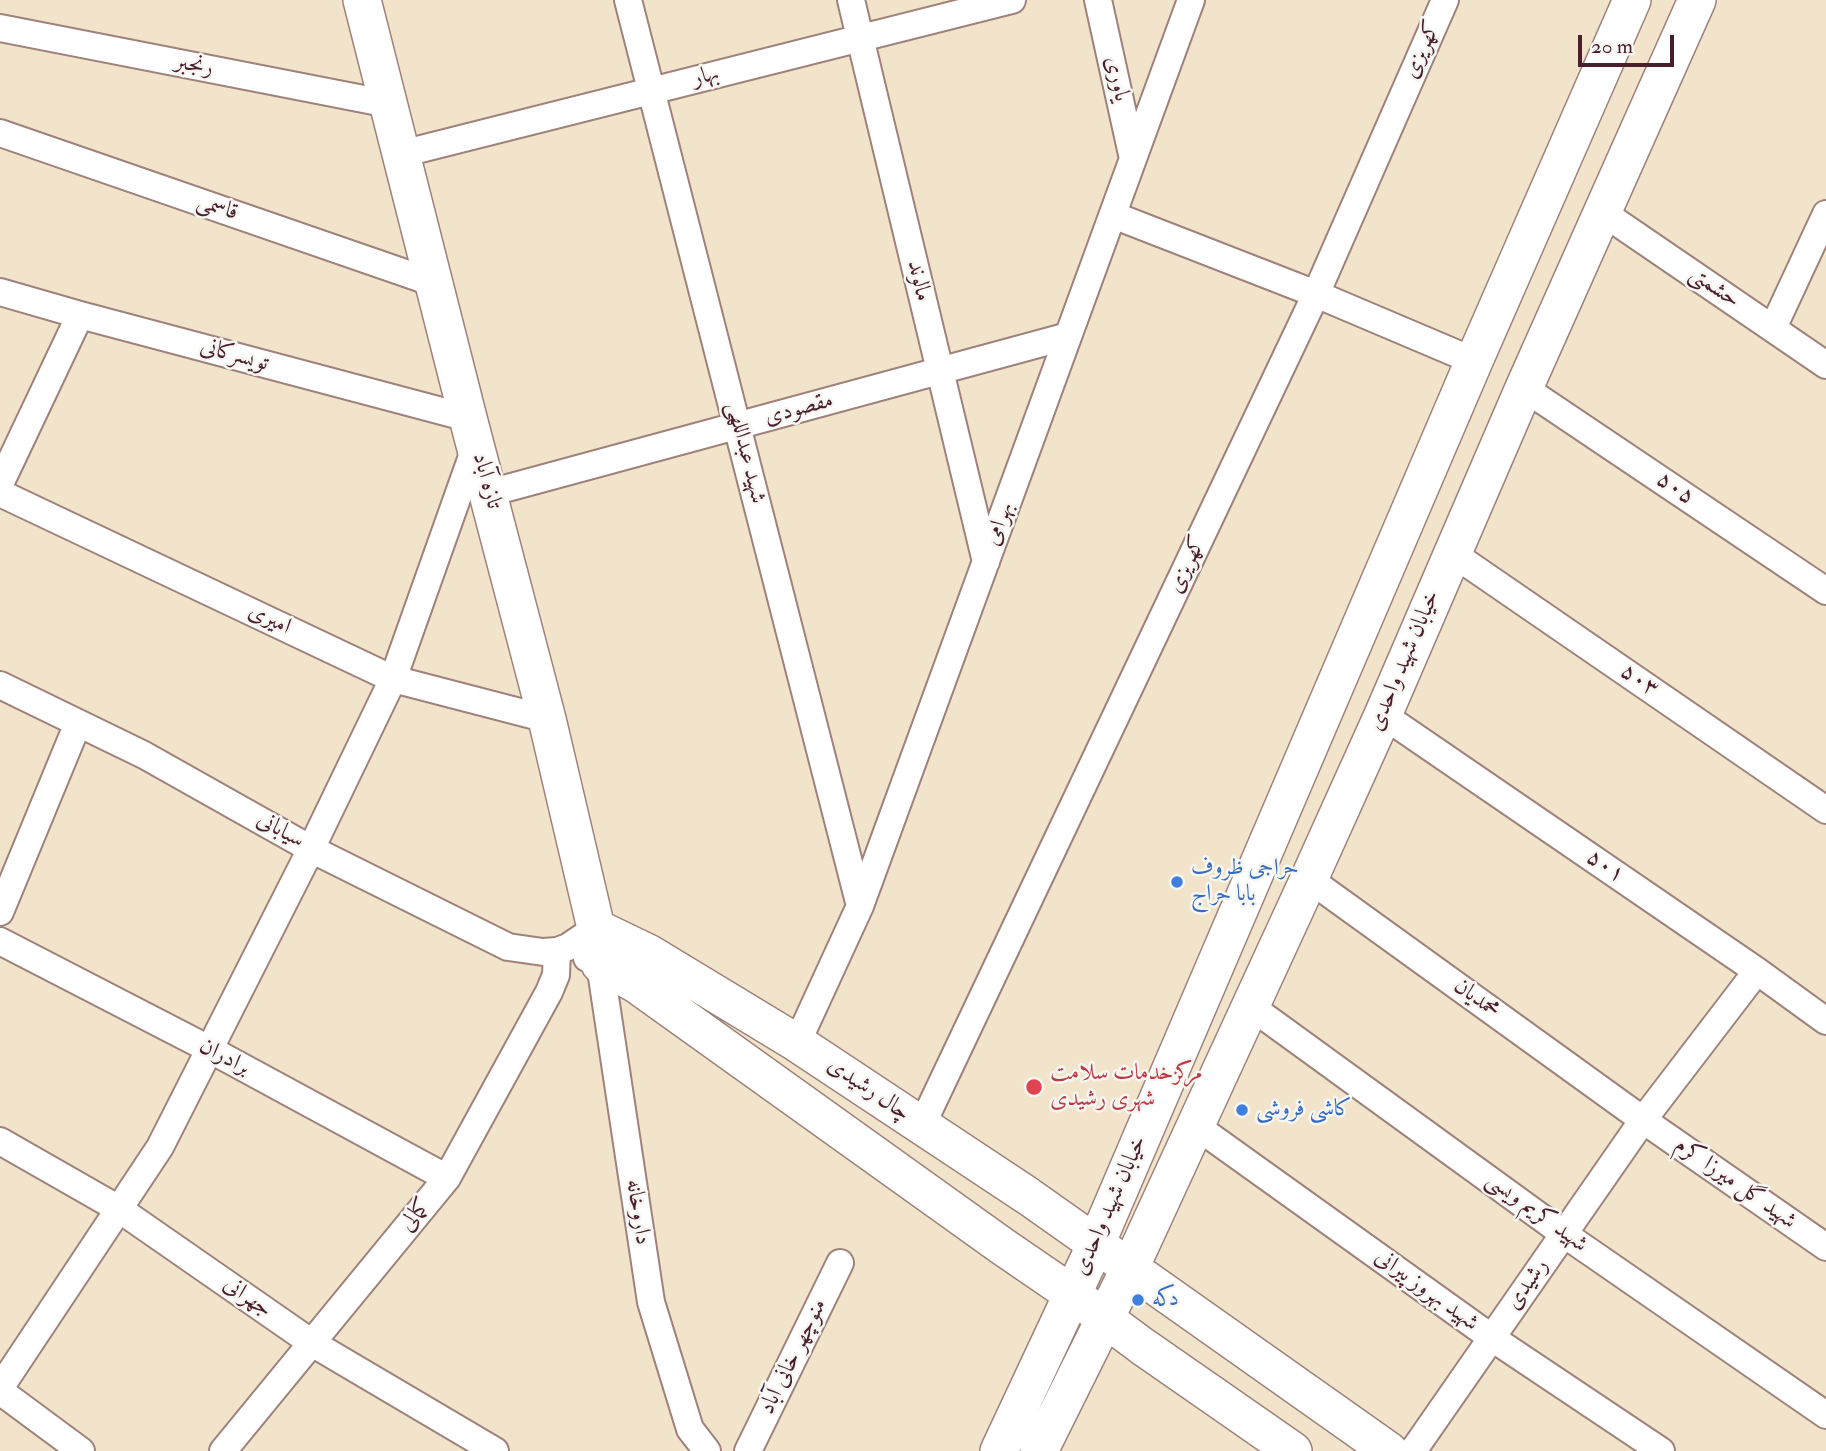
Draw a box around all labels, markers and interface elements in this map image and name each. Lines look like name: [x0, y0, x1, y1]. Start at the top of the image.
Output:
street label: کهریزی: [1398, 17, 1448, 83]
scale bar: [1581, 21, 1677, 65]
text: 20 m: [1591, 33, 1633, 60]
street label: رنجبر: [172, 49, 216, 83]
street label: یاوری: [1097, 54, 1135, 104]
street label: بهار: [690, 60, 722, 94]
street label: قاسمی: [193, 188, 241, 228]
street label: مالوند: [900, 258, 936, 304]
street label: حشمتی: [1683, 261, 1745, 315]
street label: تویسرکانی: [197, 334, 271, 378]
street label: مقصودی: [762, 388, 836, 432]
street label: شهید عبداللهی: [719, 400, 771, 506]
street label: تازه آباد: [465, 450, 507, 512]
street label: ۵۰۵: [1651, 466, 1699, 512]
street label: بهرامی: [979, 498, 1021, 550]
street label: کهریزی: [1163, 532, 1213, 598]
street label: خیابان شهید واحدی: [1363, 587, 1447, 735]
street label: امیری: [243, 598, 295, 642]
street label: ۵۰۳: [1615, 658, 1663, 704]
street label: سیابانی: [251, 807, 309, 855]
street label: ۵۰۱: [1581, 844, 1629, 890]
place label: حراجی ظروف بابا حراج: [1191, 855, 1299, 909]
marker: حراجی ظروف بابا حراج: [1169, 874, 1185, 890]
street label: محمدیان: [1447, 973, 1505, 1025]
street label: برادران: [194, 1033, 254, 1083]
street label: چال رشیدی: [821, 1052, 915, 1128]
place label: مرکزخدمات سلامت شهری رشیدی: [1050, 1060, 1203, 1114]
marker: مرکزخدمات سلامت شهری رشیدی: [1024, 1077, 1044, 1097]
place label: کاشی فروشی: [1256, 1096, 1352, 1124]
marker: کاشی فروشی: [1234, 1102, 1250, 1118]
street label: خیابان شهید واحدی: [1068, 1132, 1154, 1280]
street label: شهید گل میرزا کرم: [1669, 1132, 1801, 1236]
street label: شهید کریم ویسی: [1480, 1167, 1592, 1259]
street label: داروخانه: [618, 1177, 656, 1247]
street label: کمالی: [394, 1194, 438, 1238]
street label: شهید بهروز پیرانی: [1369, 1244, 1483, 1338]
street label: رشیدی: [1501, 1254, 1555, 1316]
street label: جهرانی: [217, 1271, 277, 1325]
place label: دکه: [1152, 1286, 1179, 1314]
marker: دکه: [1130, 1292, 1146, 1308]
street label: منوچهر خانی آباد: [754, 1295, 834, 1419]

